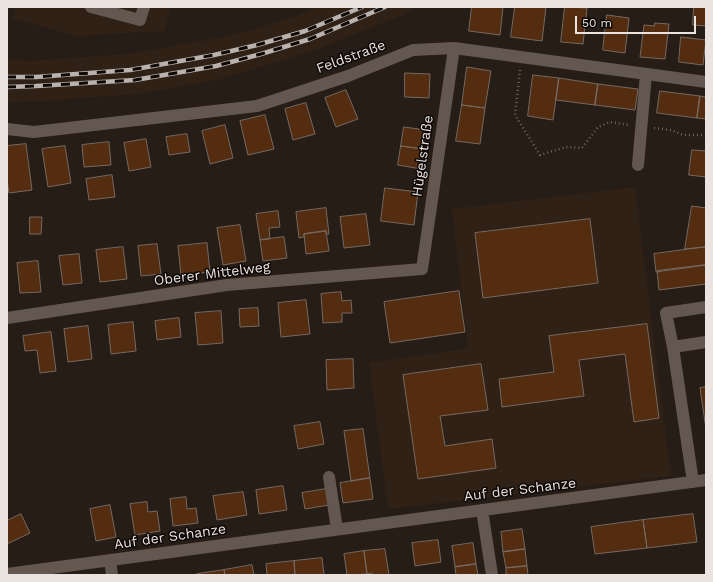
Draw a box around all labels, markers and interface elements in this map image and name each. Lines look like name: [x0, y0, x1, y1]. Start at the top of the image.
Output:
scale bar: [577, 8, 698, 34]
text: 50 m: [582, 16, 612, 30]
street label: Feldstraße: [314, 37, 388, 77]
street label: Hügelstraße: [409, 114, 437, 198]
street label: Oberer Mittelweg: [153, 259, 271, 289]
street label: Auf der Schanze: [463, 475, 577, 505]
street label: Auf der Schanze: [113, 521, 227, 553]

